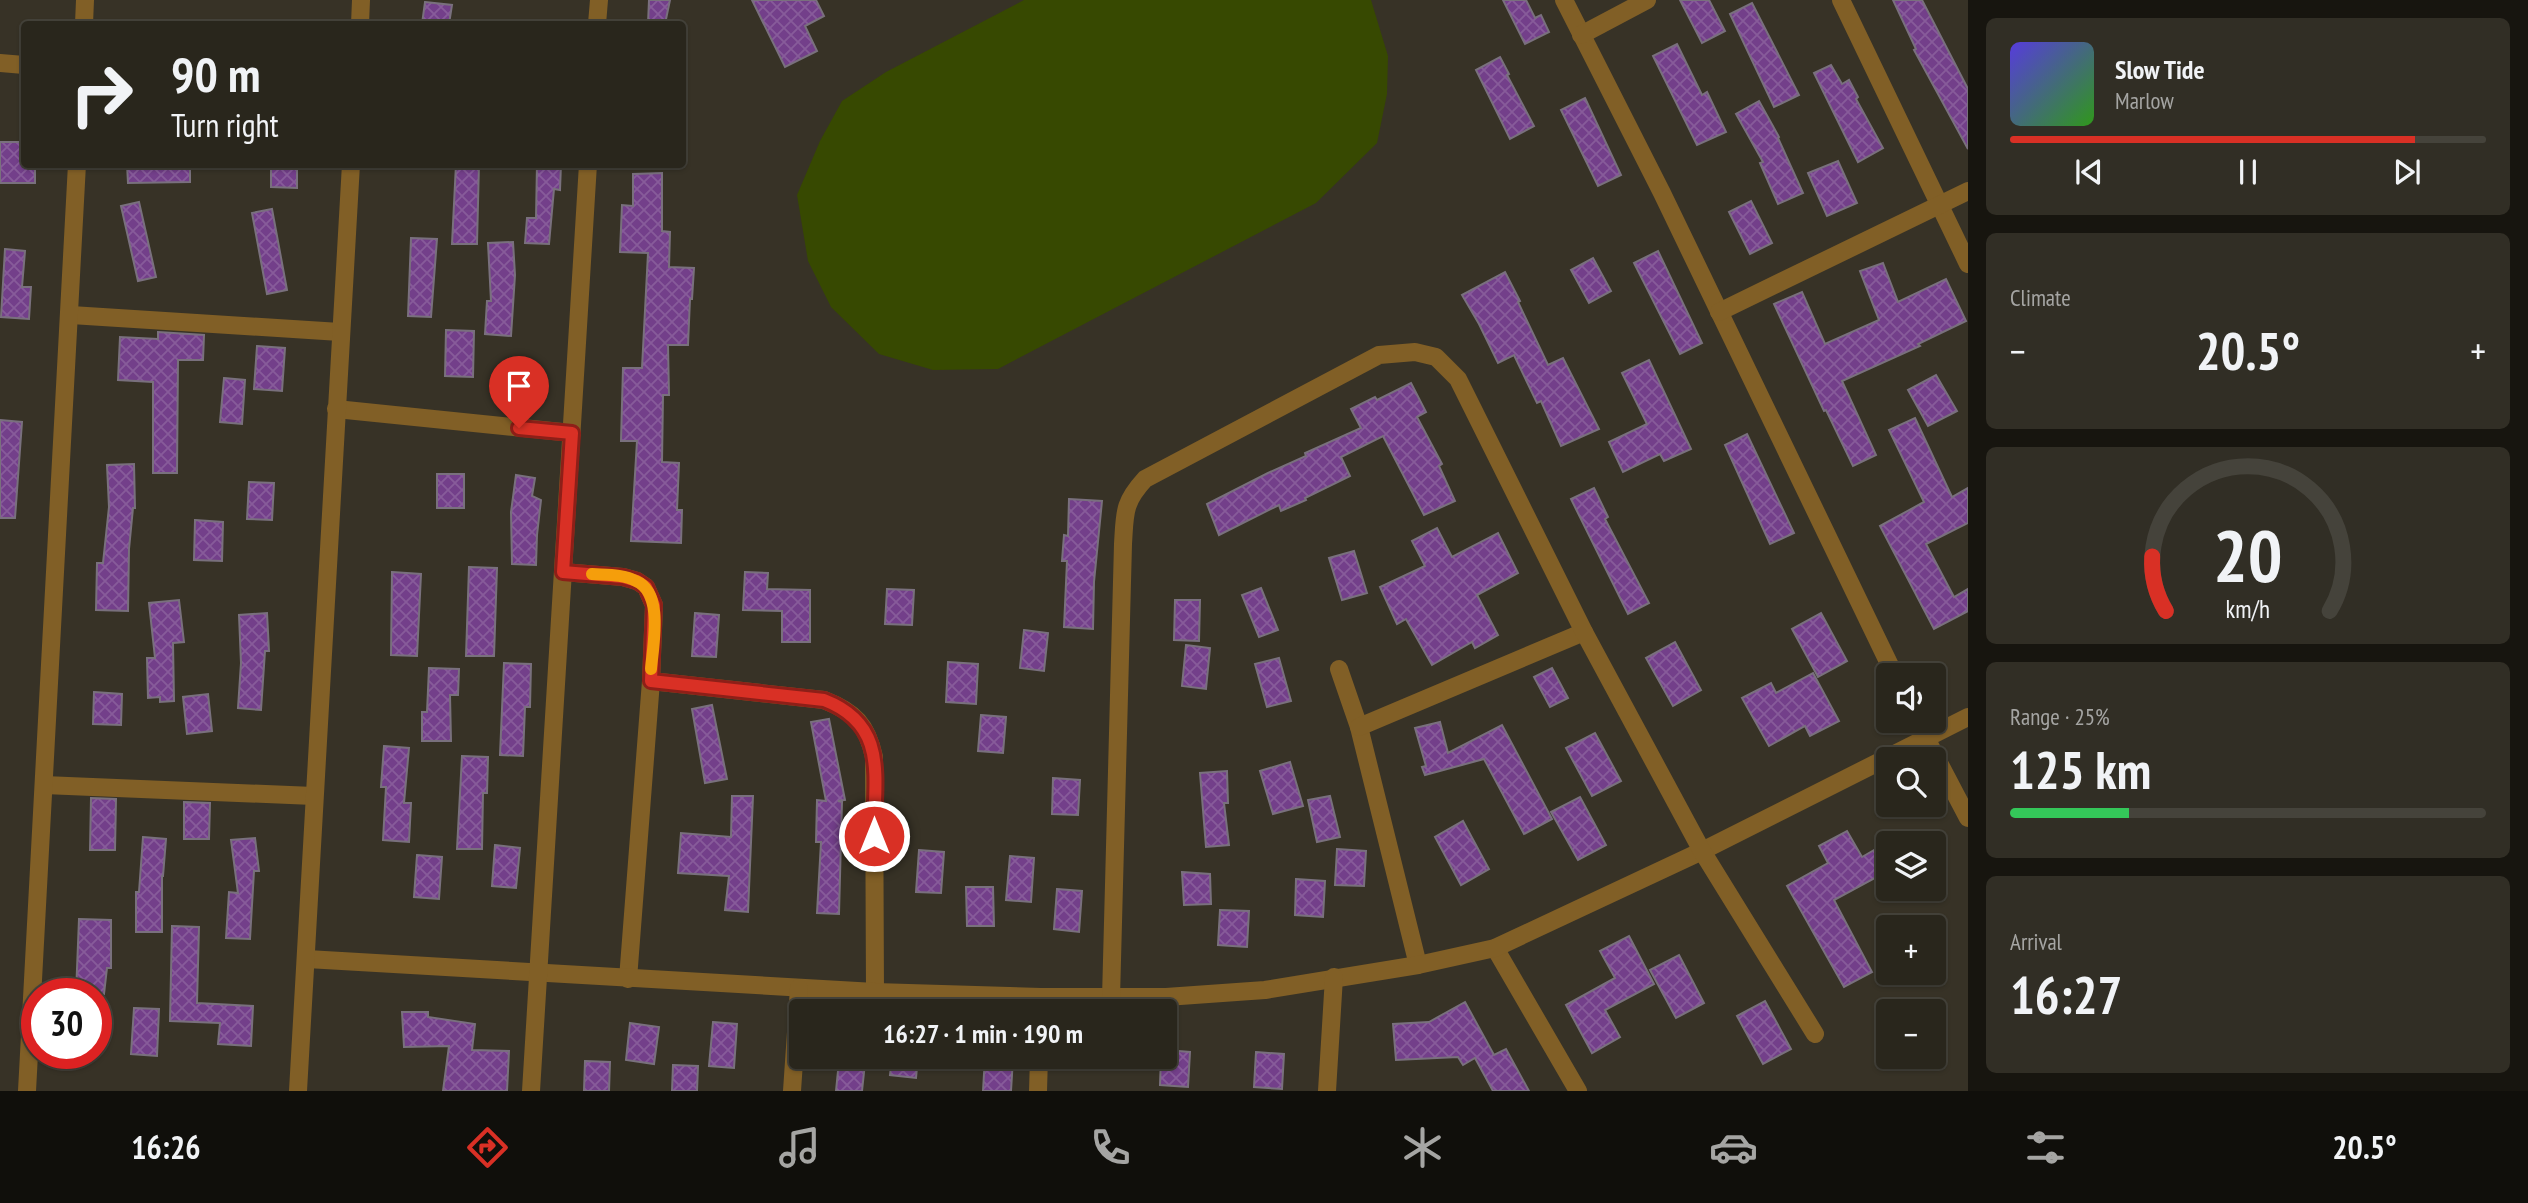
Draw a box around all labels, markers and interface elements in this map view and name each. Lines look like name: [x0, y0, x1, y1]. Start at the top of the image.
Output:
text: 90 m: [171, 42, 260, 106]
icon: right: [56, 49, 147, 140]
text: Slow Tide: [2115, 53, 2205, 86]
text: Marlow: [2115, 86, 2174, 115]
text: Turn right: [171, 104, 279, 146]
icon: previous: [2070, 153, 2108, 191]
icon: pause: [2229, 153, 2267, 191]
icon: next: [2388, 153, 2426, 191]
text: Climate: [2010, 283, 2071, 312]
text: 20.5°: [2196, 317, 2300, 384]
text: −: [2010, 326, 2026, 375]
text: +: [2470, 326, 2486, 375]
pin: [489, 356, 549, 428]
icon: arrive: [500, 367, 538, 405]
text: 20: [2213, 508, 2283, 602]
text: km/h: [2226, 593, 2270, 625]
map controls: [1876, 663, 1946, 1069]
button: sound: [1876, 663, 1946, 733]
text: Range · 25%: [2010, 702, 2110, 731]
text: 125 km: [2010, 736, 2151, 803]
button: search: [1876, 747, 1946, 817]
position arrow: [837, 799, 911, 873]
button: layers: [1876, 831, 1946, 901]
button: +: [1876, 915, 1946, 985]
text: Arrival: [2010, 927, 2062, 956]
text: 16:27: [2010, 961, 2122, 1028]
speed limit sign: 30: [21, 978, 112, 1069]
button: −: [1876, 999, 1946, 1069]
text: 16:27 · 1 min · 190 m: [883, 1017, 1083, 1050]
icon: directions: [463, 1123, 512, 1172]
icon: music: [775, 1123, 824, 1172]
icon: phone: [1086, 1123, 1135, 1172]
icon: climate: [1398, 1123, 1447, 1172]
icon: car: [1709, 1123, 1758, 1172]
icon: filters: [2021, 1123, 2070, 1172]
text: 16:26: [131, 1126, 200, 1168]
text: 20.5°: [2332, 1126, 2397, 1168]

